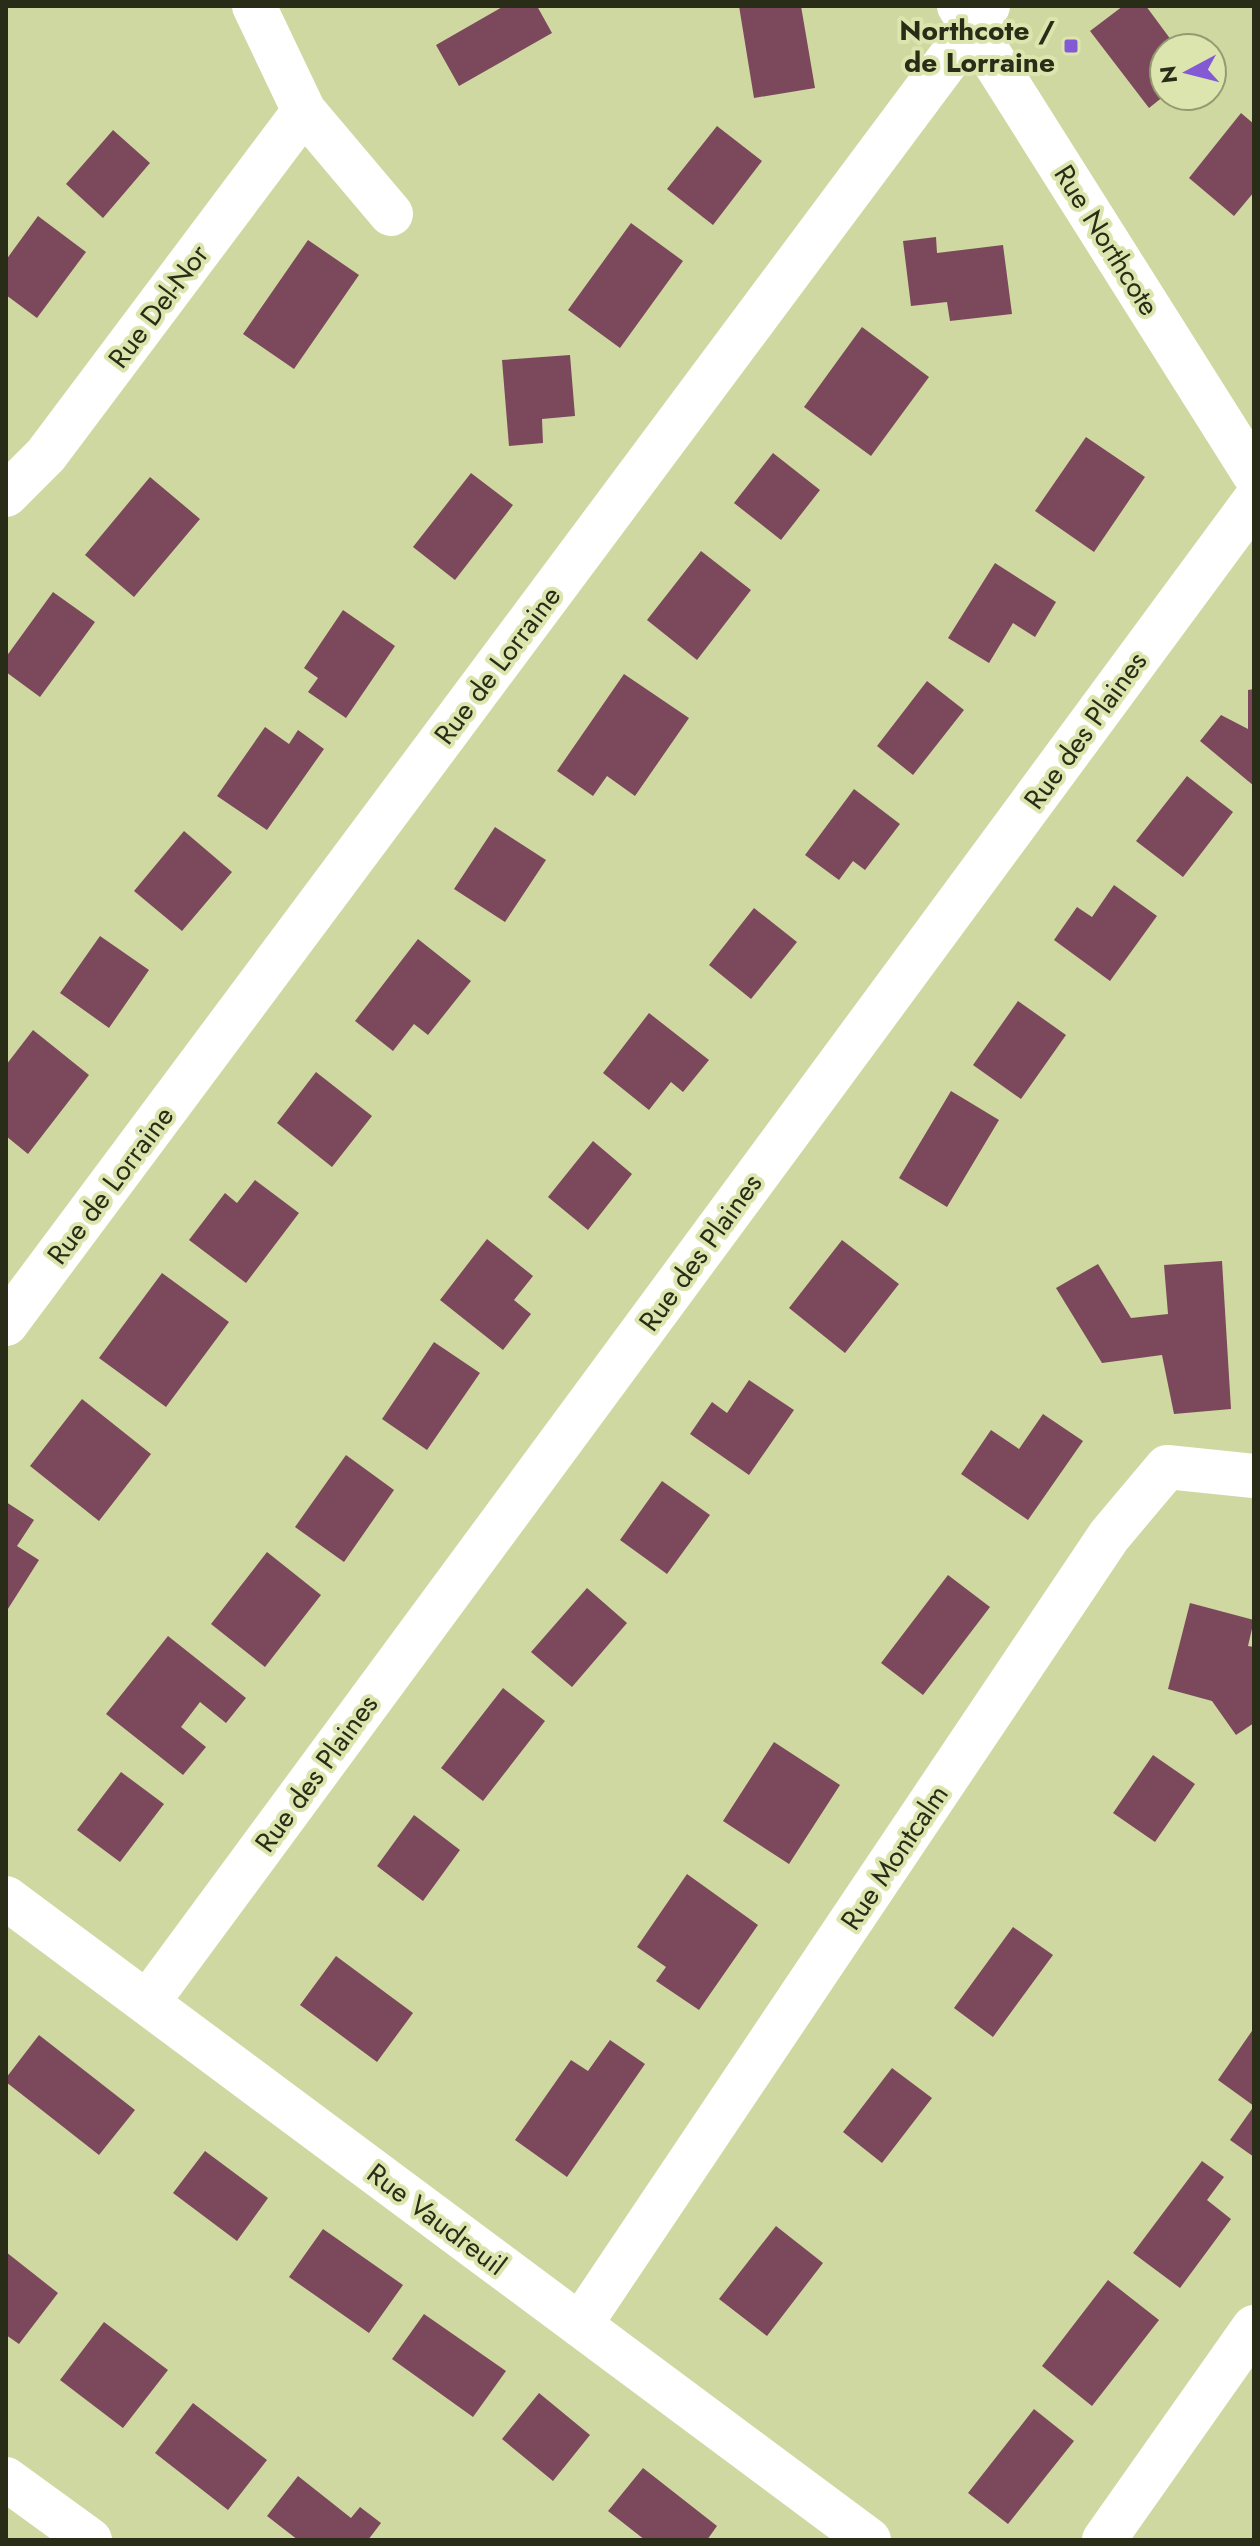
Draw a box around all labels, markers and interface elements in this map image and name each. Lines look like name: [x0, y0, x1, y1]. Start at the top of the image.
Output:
place label: Northcote / de Lorraine: [899, 10, 1055, 83]
north arrow: [1148, 32, 1228, 112]
marker: Northcote / de Lorraine: [1062, 37, 1080, 55]
text: N: [1151, 64, 1185, 85]
street label: Rue Northcote: [1044, 157, 1169, 324]
street label: Rue Del-Nor: [98, 236, 219, 377]
street label: Rue de Lorraine: [424, 578, 571, 753]
street label: Rue des Plaines: [1014, 643, 1157, 818]
street label: Rue de Lorraine: [37, 1098, 184, 1273]
street label: Rue des Plaines: [629, 1165, 772, 1340]
street label: Rue des Plaines: [245, 1686, 388, 1861]
street label: Rue Montcalm: [831, 1776, 958, 1938]
street label: Rue Vaudreuil: [358, 2153, 515, 2285]

